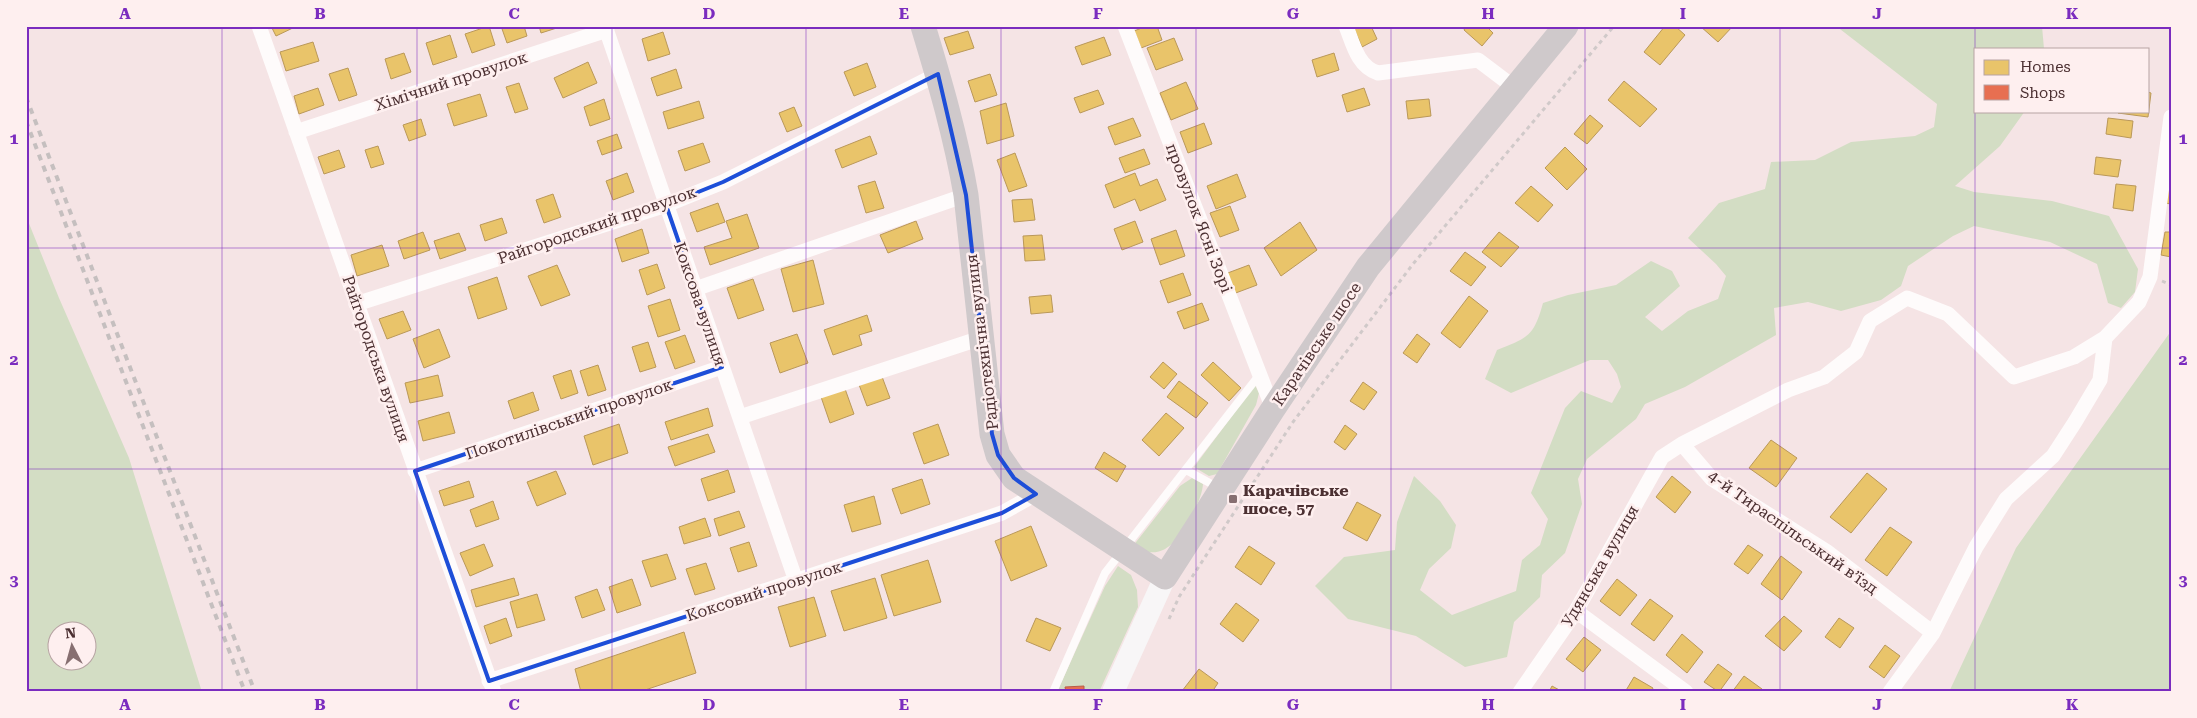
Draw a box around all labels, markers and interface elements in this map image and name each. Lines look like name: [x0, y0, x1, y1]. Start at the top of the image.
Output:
text: A: [119, 4, 131, 23]
text: B: [314, 4, 326, 23]
text: C: [508, 4, 520, 23]
text: D: [703, 4, 716, 23]
text: E: [899, 4, 909, 23]
text: F: [1093, 4, 1103, 23]
text: G: [1287, 4, 1300, 23]
text: H: [1481, 4, 1495, 23]
text: I: [1680, 4, 1686, 23]
text: J: [1872, 4, 1882, 23]
text: K: [2066, 4, 2079, 23]
street label: Хімічний провулок: [372, 47, 530, 115]
legend: [1974, 48, 2150, 112]
text: Homes: [2020, 58, 2071, 76]
text: Shops: [2020, 84, 2065, 102]
text: 1: [10, 129, 19, 148]
text: 1: [2179, 129, 2188, 148]
street label: провулок Ясні Зорі: [1162, 141, 1236, 295]
street label: Райгородський провулок: [495, 182, 699, 268]
street label: Коксова вулиця: [670, 240, 730, 368]
street label: Радіотехнічна вулиця: [962, 253, 1002, 431]
street label: Райгородська вулиця: [338, 273, 414, 445]
street label: Карачівське шосе: [1269, 279, 1365, 409]
text: 2: [10, 350, 19, 369]
text: 2: [2179, 350, 2188, 369]
street label: Покотилівський провулок: [463, 375, 675, 463]
street label: 4-й Тираспільський в’їзд: [1704, 466, 1882, 598]
place label: Карачівське шосе, 57: [1243, 481, 1349, 518]
marker: Карачівське шосе, 57: [1227, 493, 1239, 505]
street label: Удянська вулиця: [1557, 502, 1643, 630]
street label: Коксовий провулок: [684, 557, 844, 625]
text: 3: [10, 571, 19, 590]
text: 3: [2179, 571, 2188, 590]
north arrow: [48, 620, 98, 670]
text: N: [64, 625, 77, 642]
text: A: [119, 695, 131, 714]
text: B: [314, 695, 326, 714]
text: C: [508, 695, 520, 714]
text: D: [703, 695, 716, 714]
text: E: [899, 695, 909, 714]
text: F: [1093, 695, 1103, 714]
text: G: [1287, 695, 1300, 714]
text: H: [1481, 695, 1495, 714]
text: I: [1680, 695, 1686, 714]
text: J: [1872, 695, 1882, 714]
text: K: [2066, 695, 2079, 714]

